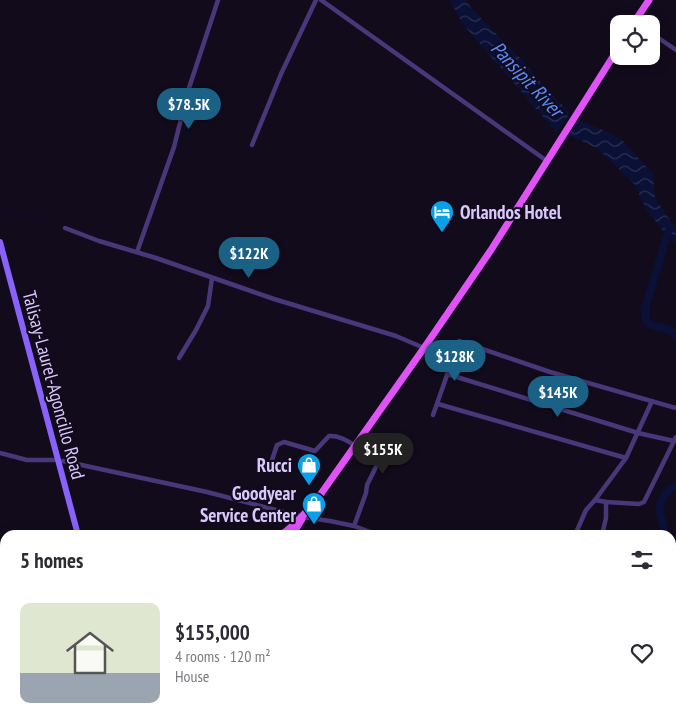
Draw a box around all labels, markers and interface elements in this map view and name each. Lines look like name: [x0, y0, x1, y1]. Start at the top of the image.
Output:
map controls: [610, 15, 660, 65]
button: locate: [610, 15, 660, 65]
water label: Pansipit River: [485, 36, 570, 124]
pin: $78.5K: [148, 88, 230, 130]
text: $78.5K: [168, 94, 210, 114]
hotel icon: Orlandos Hotel: [429, 199, 455, 233]
place label: Orlandos Hotel: [460, 200, 562, 224]
pin: $122K: [214, 236, 284, 279]
text: $122K: [230, 243, 268, 263]
street label: Talisay-Laurel-Agoncillo Road: [17, 288, 91, 482]
pin: $128K: [420, 340, 490, 382]
text: $128K: [436, 346, 474, 366]
pin: $145K: [523, 376, 593, 418]
text: $145K: [539, 382, 577, 402]
pin: $155K: [348, 432, 418, 475]
text: $155K: [364, 439, 402, 459]
shop icon: Rucci: [296, 452, 322, 486]
place label: Rucci: [257, 453, 292, 477]
place label: Goodyear Service Center: [200, 481, 296, 527]
shop icon: Goodyear Service Center: [301, 491, 327, 525]
icon: filters: [628, 546, 656, 574]
text: 5 homes: [20, 547, 83, 574]
text: $155,000: [175, 619, 250, 646]
icon: home: [60, 623, 120, 683]
icon: heart: [628, 639, 656, 667]
text: 4 rooms · 120 m²: [175, 646, 271, 666]
text: House: [175, 666, 209, 686]

